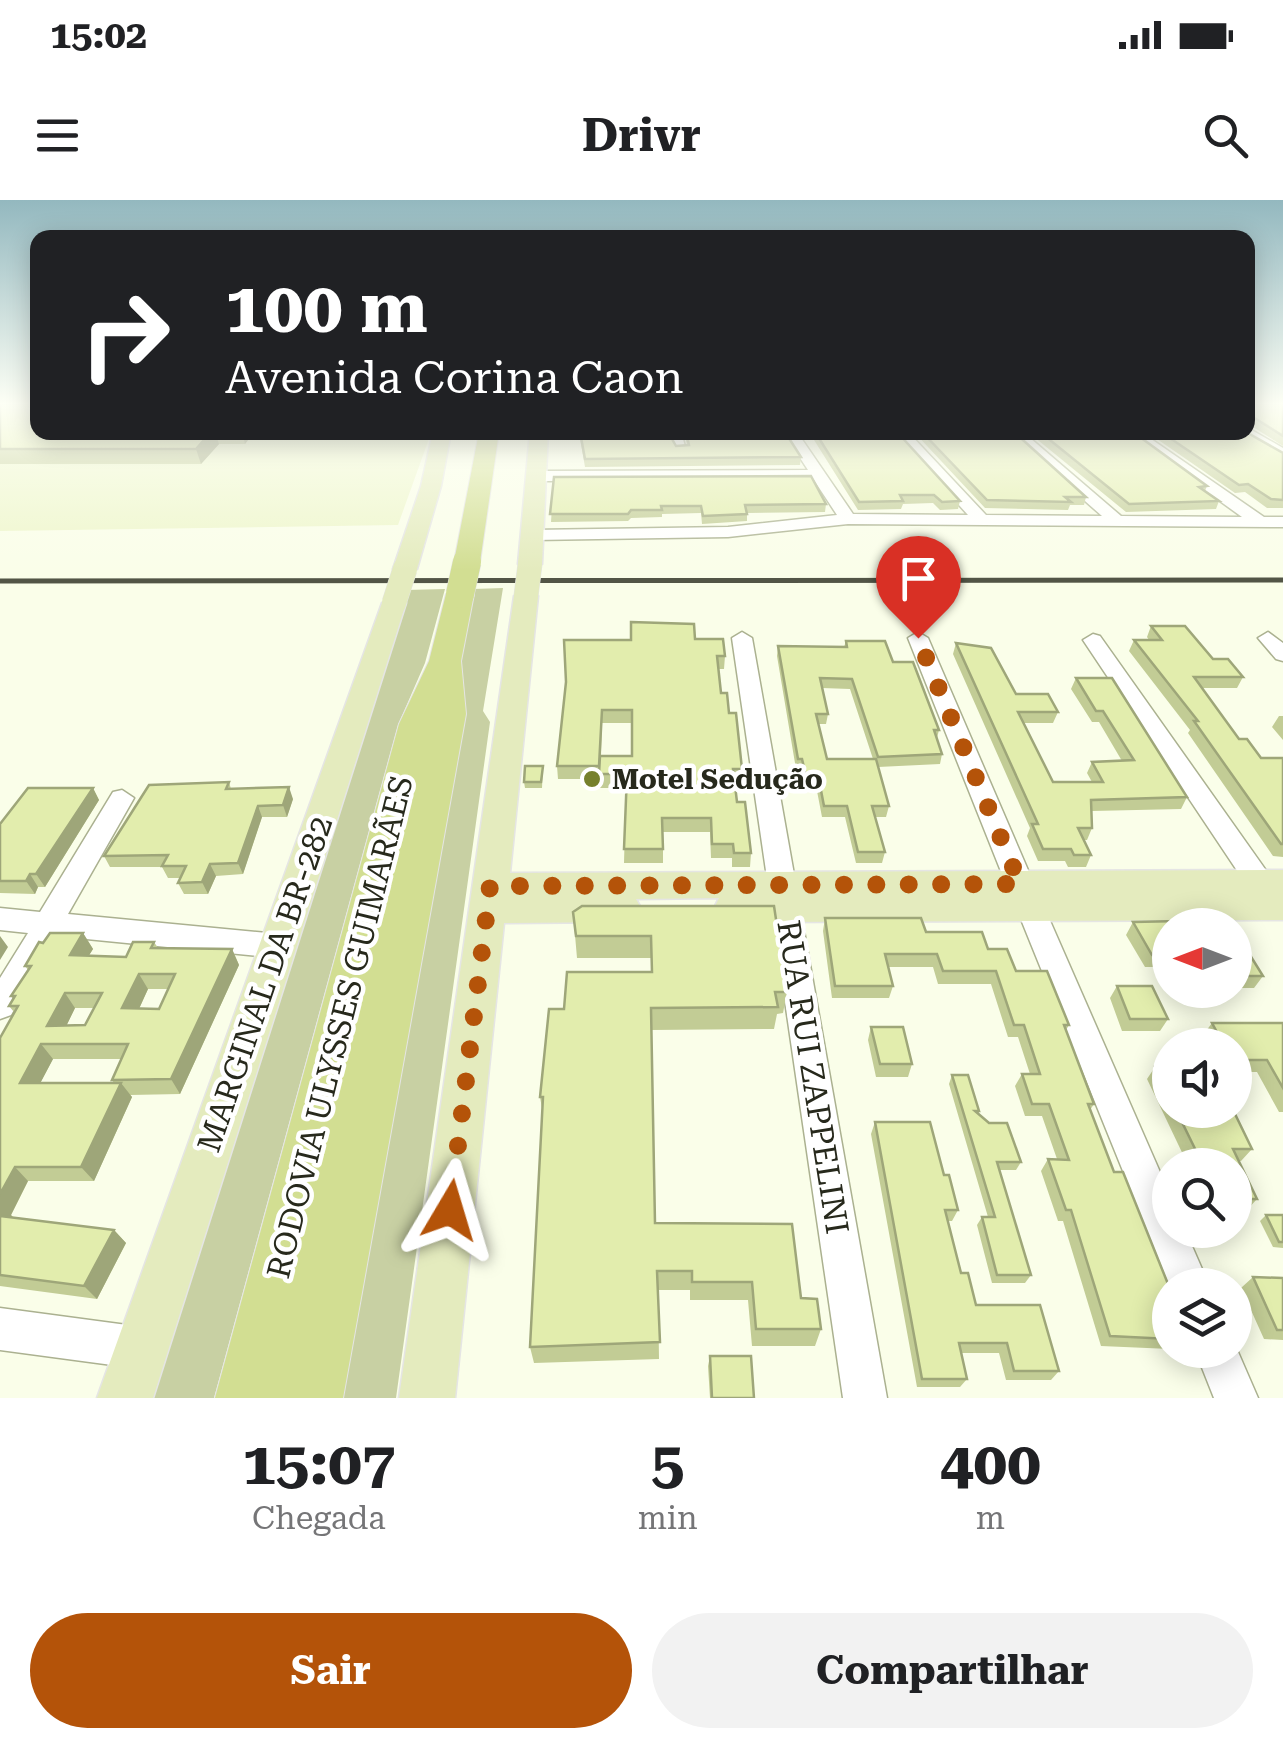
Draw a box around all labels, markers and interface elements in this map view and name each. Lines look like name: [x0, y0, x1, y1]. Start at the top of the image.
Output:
text: 15:02: [50, 13, 147, 57]
icon: menu: [30, 108, 85, 163]
icon: search: [1198, 108, 1253, 163]
text: Drivr: [582, 109, 701, 162]
text: 100 m: [225, 267, 428, 349]
icon: right: [60, 270, 190, 400]
text: Avenida Corina Caon: [225, 351, 684, 404]
pin: [876, 536, 961, 639]
icon: arrive: [891, 551, 946, 606]
place label: Motel Sedução: [612, 763, 823, 796]
marker: Motel Sedução: [581, 768, 603, 790]
street label: RODOVIA ULYSSES GUIMARÃES: [259, 772, 421, 1282]
street label: MARGINAL DA BR-282: [190, 811, 340, 1157]
north arrow: [1152, 908, 1252, 1008]
map controls: [1152, 908, 1252, 1368]
street label: RUA RUI ZAPPELINI: [769, 917, 857, 1237]
button: sound: [1152, 1028, 1252, 1128]
button: search: [1152, 1148, 1252, 1248]
position arrow: [398, 1158, 502, 1262]
button: layers: [1152, 1268, 1252, 1368]
text: 15:07: [242, 1428, 395, 1499]
text: 5: [651, 1428, 684, 1499]
text: 400: [940, 1428, 1041, 1499]
text: Chegada: [252, 1499, 386, 1537]
text: min: [638, 1499, 698, 1537]
text: m: [976, 1499, 1005, 1537]
button: Sair: [30, 1613, 632, 1728]
button: Compartilhar: [652, 1613, 1253, 1728]

